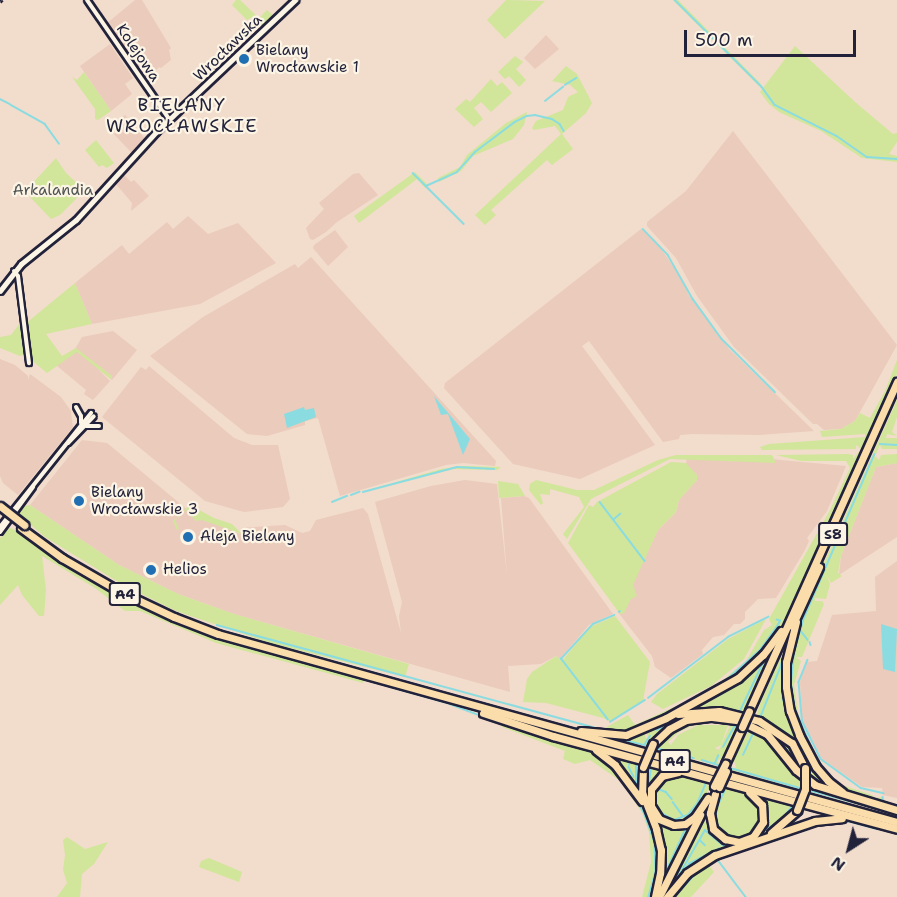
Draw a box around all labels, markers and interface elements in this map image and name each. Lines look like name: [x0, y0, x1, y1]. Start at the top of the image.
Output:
street label: Wrocławska: [190, 11, 266, 85]
scale bar: [687, 18, 860, 56]
street label: Kolejowa: [112, 21, 164, 85]
text: 500 m: [695, 28, 753, 52]
place label: Bielany Wrocławskie 1: [256, 41, 359, 76]
marker: Bielany Wrocławskie 1: [237, 52, 251, 66]
district label: BIELANY WROCŁAWSKIE: [106, 95, 258, 138]
park label: Arkalandia: [13, 182, 93, 200]
place label: Bielany Wrocławskie 3: [91, 483, 198, 518]
marker: Bielany Wrocławskie 3: [72, 494, 86, 508]
road number: S8: [818, 523, 848, 545]
place label: Aleja Bielany: [200, 528, 295, 546]
marker: Aleja Bielany: [181, 530, 195, 544]
place label: Helios: [163, 561, 207, 579]
marker: Helios: [144, 563, 158, 577]
road number: A4: [108, 583, 142, 605]
road number: A4: [658, 750, 692, 772]
north arrow: [819, 819, 879, 879]
text: N: [827, 852, 849, 876]

